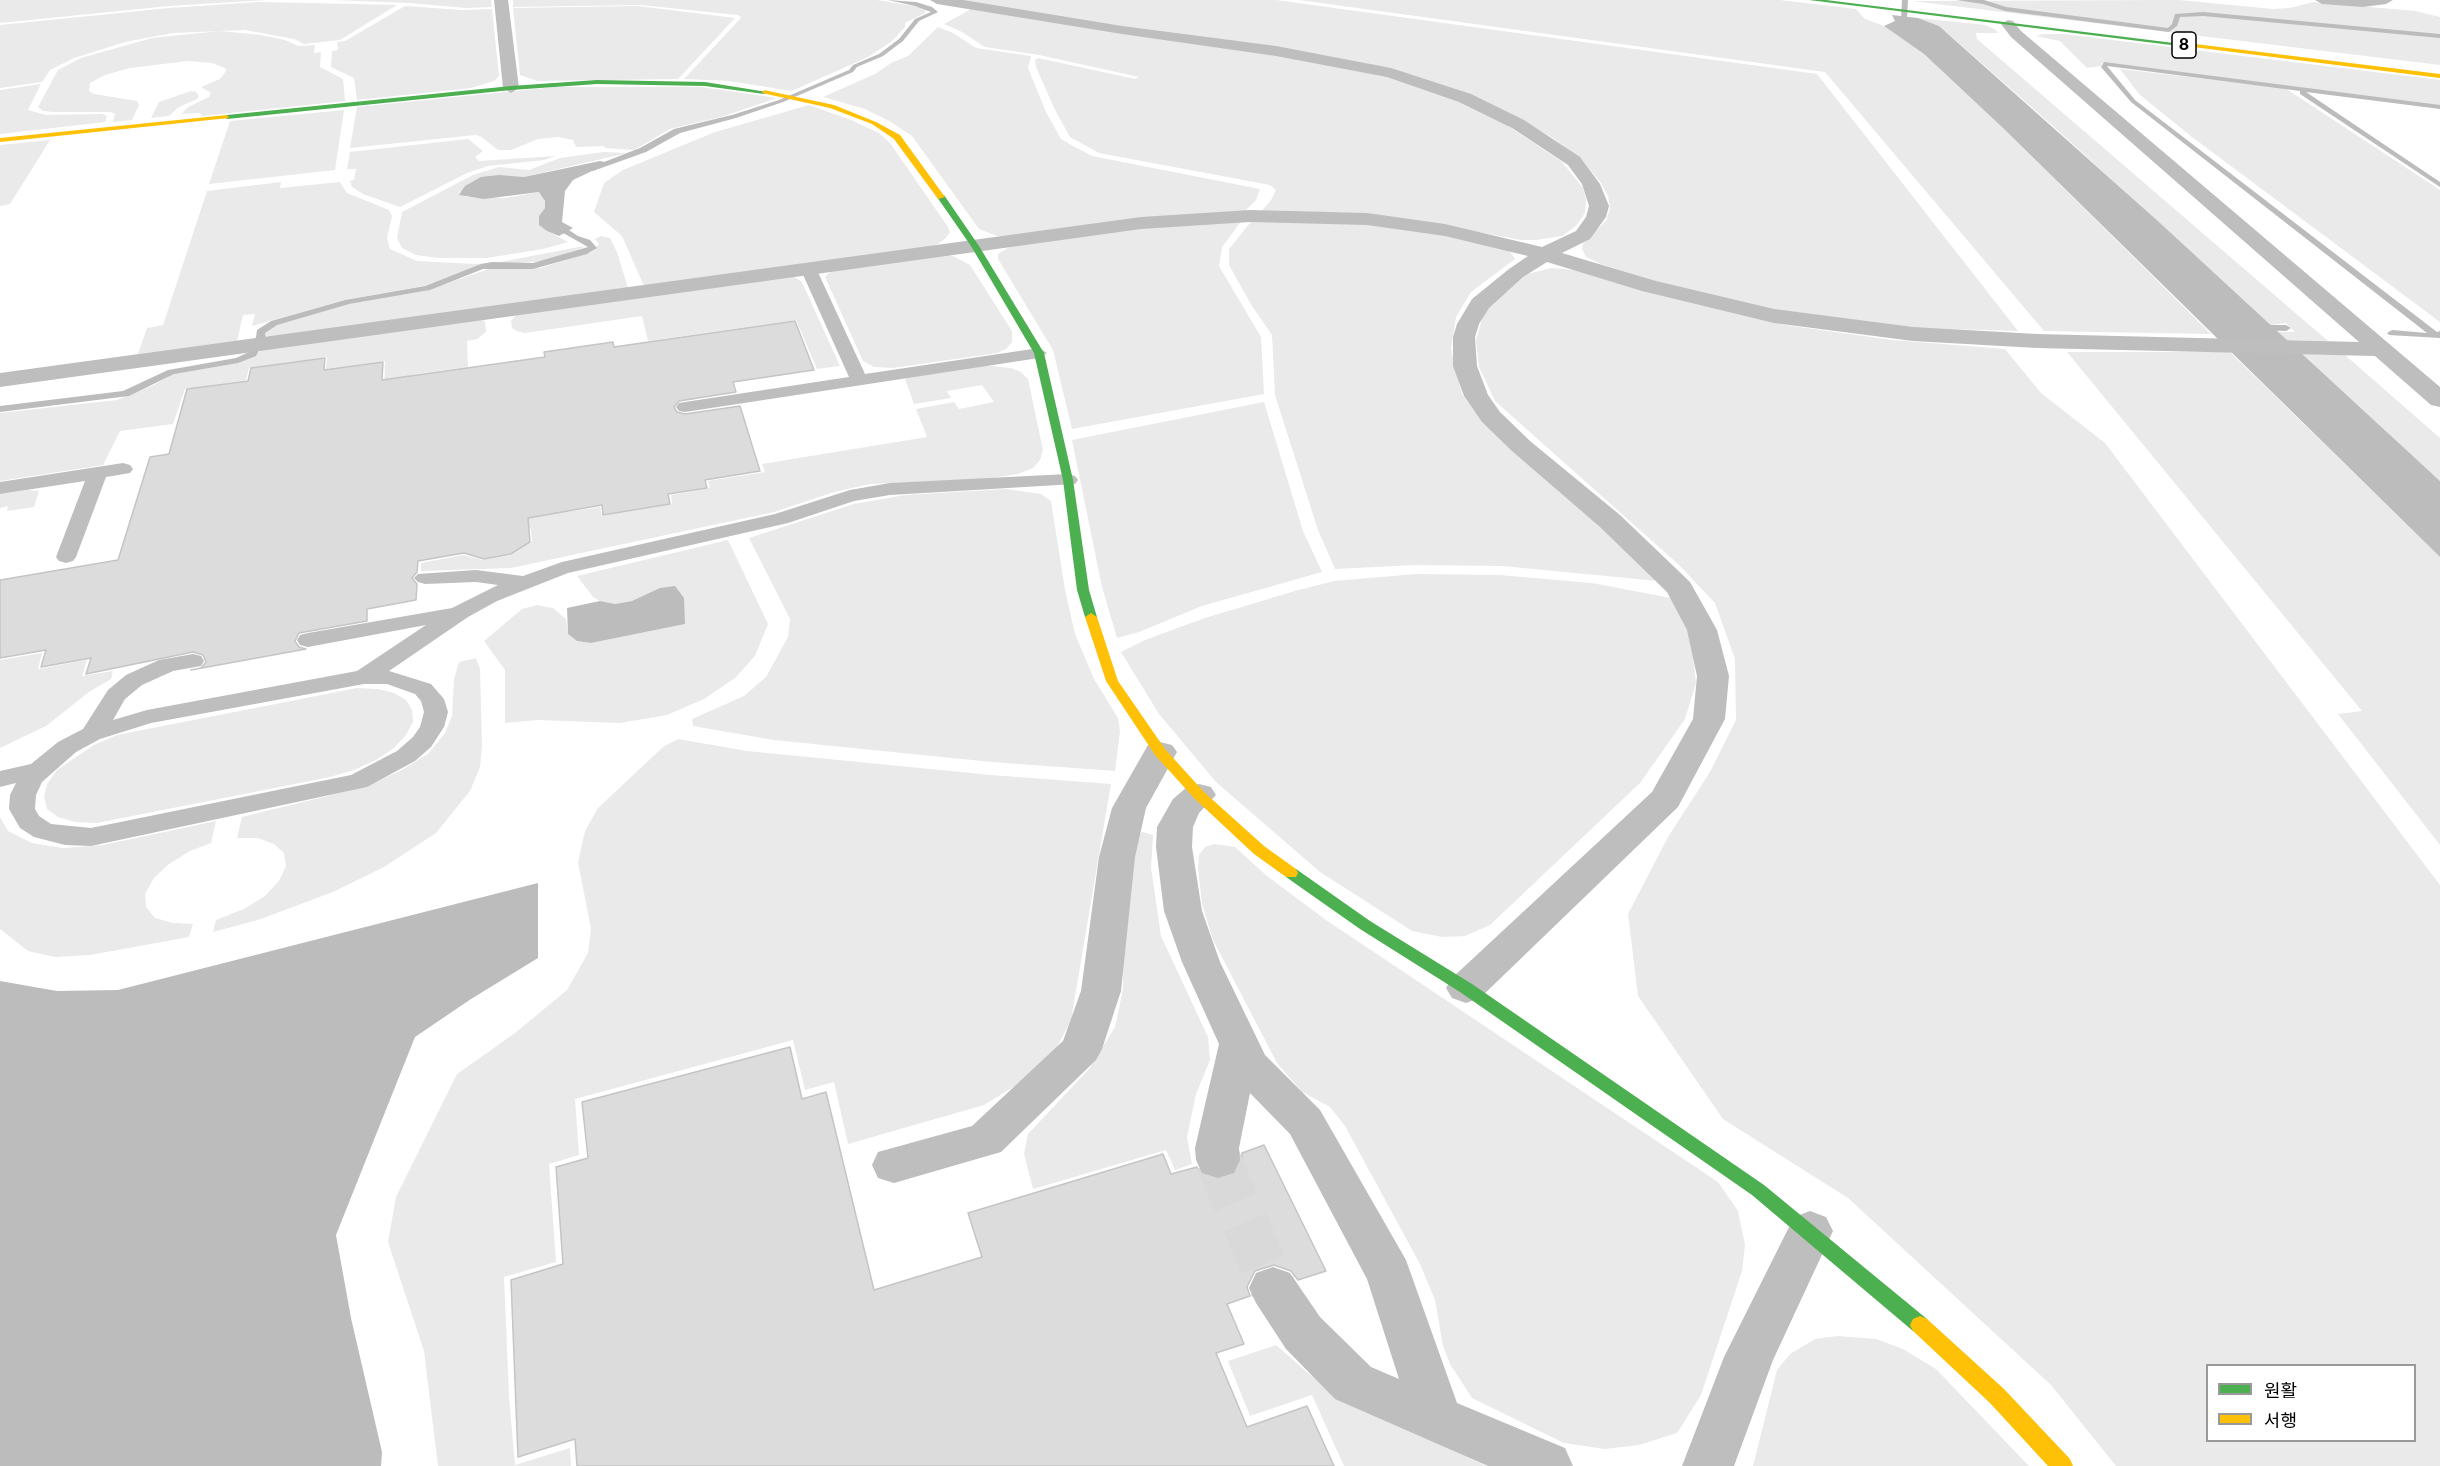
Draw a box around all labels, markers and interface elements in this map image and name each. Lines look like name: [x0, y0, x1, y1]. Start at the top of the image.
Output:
road number: 8: [2172, 32, 2196, 58]
legend: [2206, 1364, 2416, 1442]
text: 원활: [2264, 1380, 2297, 1401]
text: 서행: [2264, 1410, 2297, 1431]

